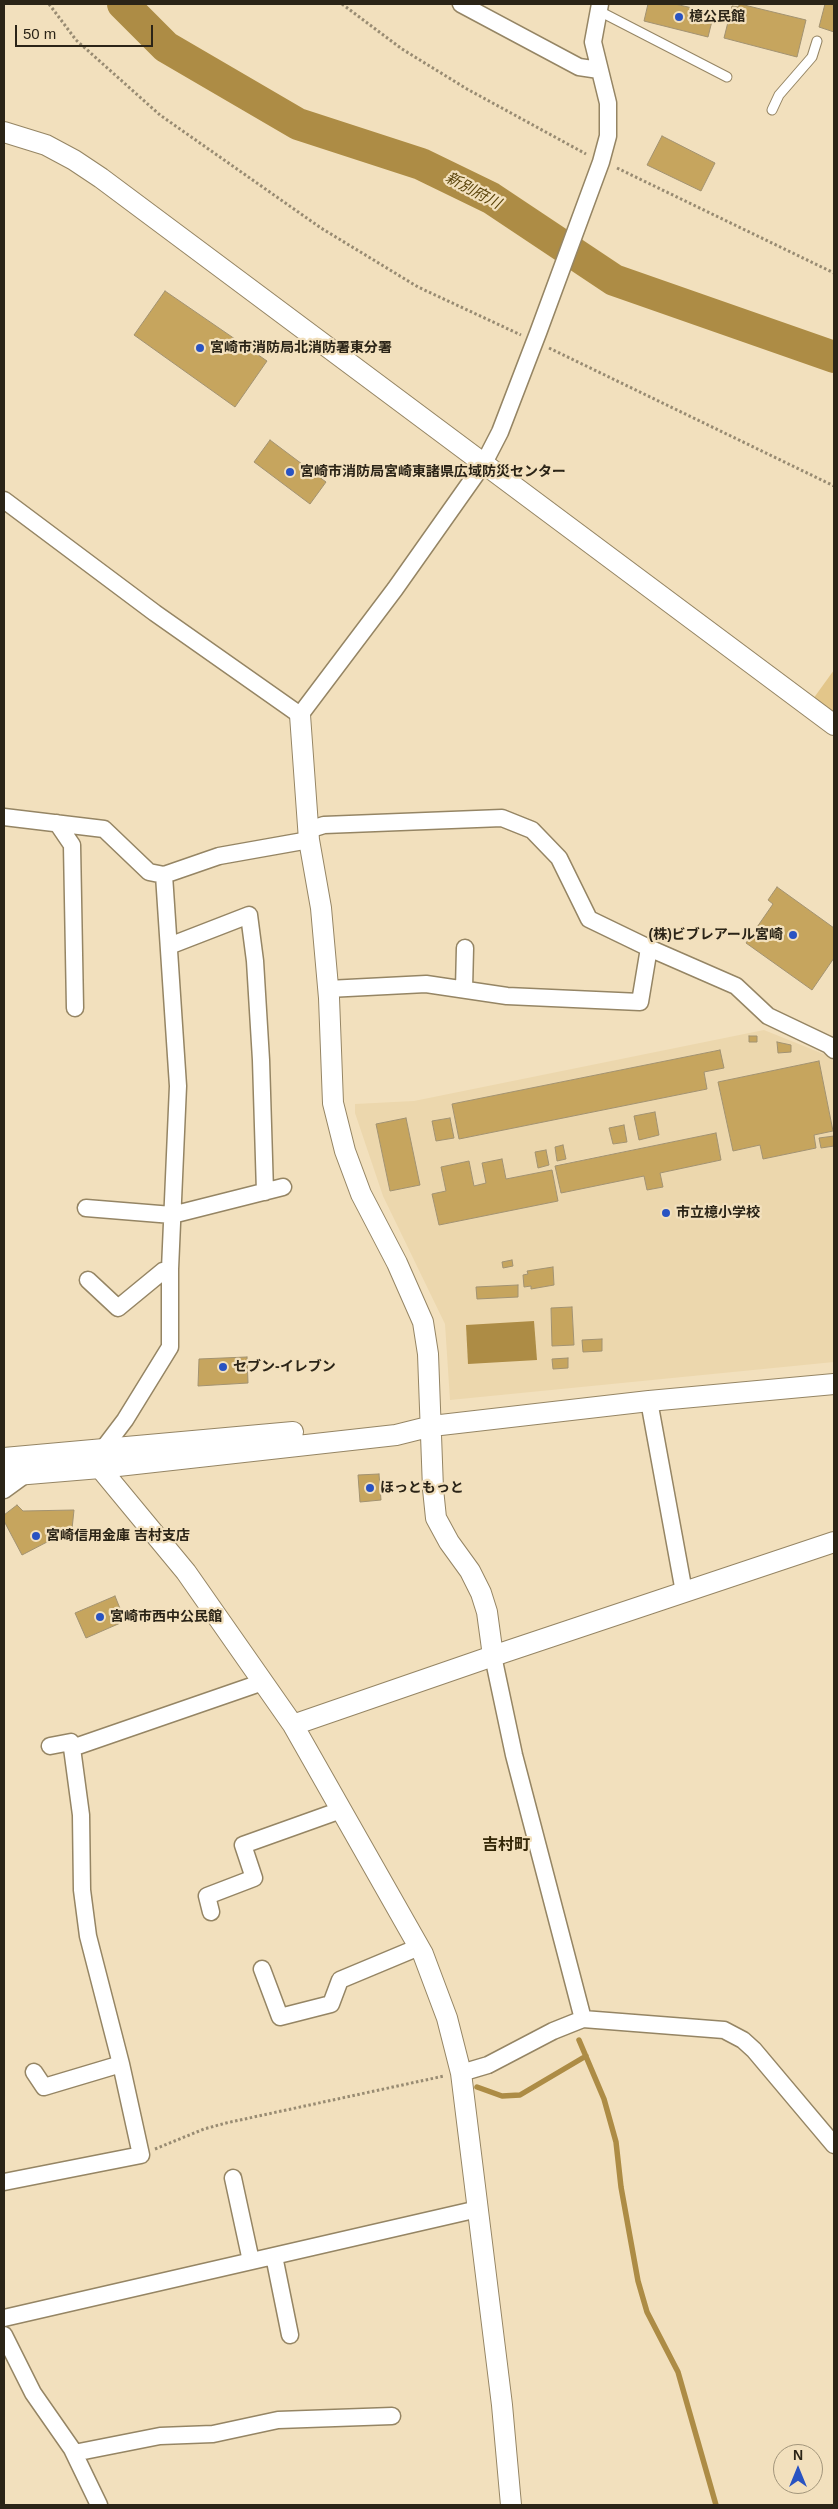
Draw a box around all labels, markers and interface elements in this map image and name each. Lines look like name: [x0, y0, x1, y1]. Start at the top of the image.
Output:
place label: 檍公民館: [689, 9, 745, 25]
marker: 檍公民館: [673, 11, 685, 23]
scale bar: [18, 15, 155, 47]
text: 50 m: [23, 25, 56, 42]
water label: 新別府川: [442, 169, 504, 213]
place label: 宮崎市消防局北消防署東分署: [210, 340, 392, 356]
marker: 宮崎市消防局北消防署東分署: [194, 342, 206, 354]
place label: 宮崎市消防局宮崎東諸県広域防災センター: [300, 464, 566, 480]
marker: 宮崎市消防局宮崎東諸県広域防災センター: [284, 466, 296, 478]
place label: (株)ビブレアール宮崎: [649, 927, 783, 943]
marker: (株)ビブレアール宮崎: [787, 929, 799, 941]
place label: 市立檍小学校: [676, 1205, 760, 1221]
marker: 市立檍小学校: [660, 1207, 672, 1219]
place label: セブン-イレブン: [233, 1359, 336, 1375]
marker: セブン-イレブン: [217, 1361, 229, 1373]
place label: ほっともっと: [380, 1480, 464, 1496]
marker: ほっともっと: [364, 1482, 376, 1494]
place label: 宮崎信用金庫 吉村支店: [46, 1528, 190, 1544]
marker: 宮崎信用金庫 吉村支店: [30, 1530, 42, 1542]
place label: 宮崎市西中公民館: [110, 1609, 222, 1625]
marker: 宮崎市西中公民館: [94, 1611, 106, 1623]
district label: 吉村町: [482, 1836, 530, 1856]
north arrow: [773, 2444, 823, 2494]
text: N: [793, 2447, 803, 2463]

